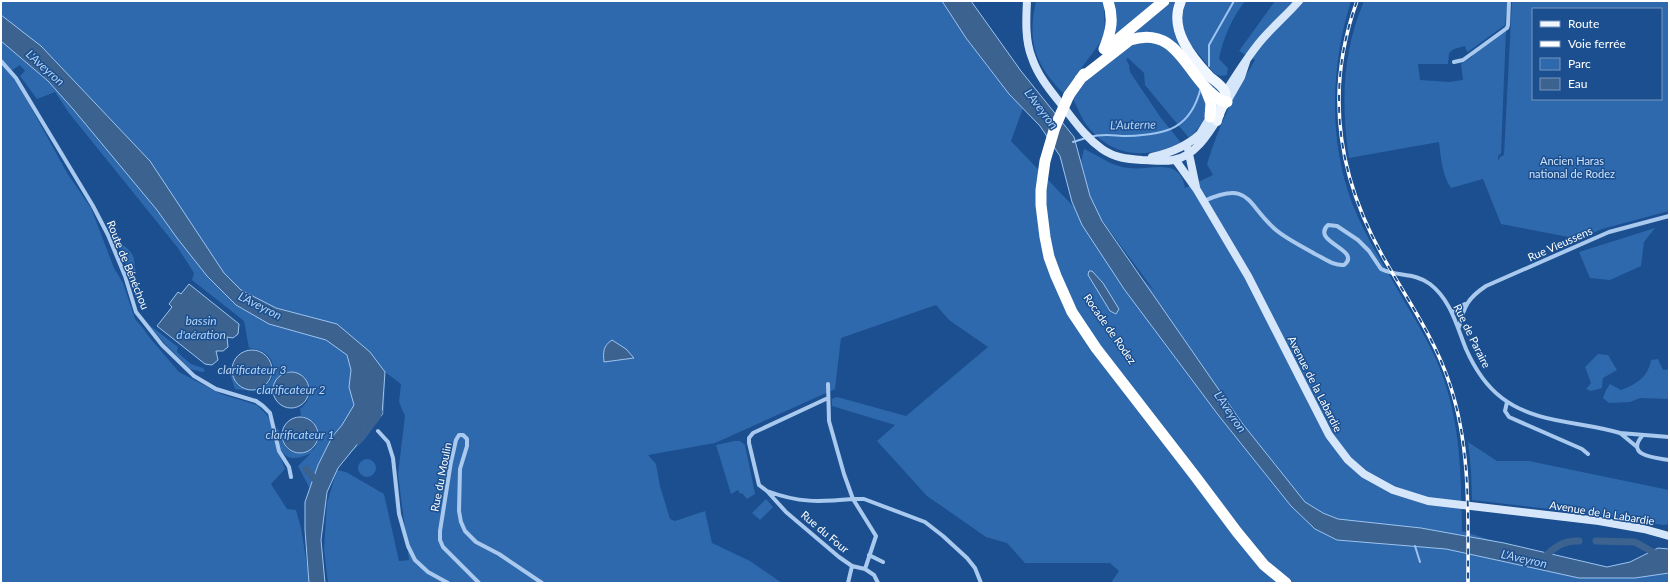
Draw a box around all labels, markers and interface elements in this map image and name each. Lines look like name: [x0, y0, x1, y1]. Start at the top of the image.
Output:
legend: [1532, 8, 1662, 100]
text: Route: [1568, 16, 1599, 31]
text: Voie ferrée: [1568, 36, 1626, 51]
water label: L'Aveyron: [23, 46, 68, 89]
text: Parc: [1568, 56, 1591, 71]
text: Eau: [1568, 76, 1588, 91]
water label: L'Aveyron: [1021, 86, 1061, 132]
water label: L'Auterne: [1110, 117, 1156, 132]
park label: Ancien Haras national de Rodez: [1529, 154, 1615, 180]
street label: Route de Bénéchou: [105, 218, 152, 311]
street label: Rue Vieussens: [1525, 223, 1594, 264]
water label: L'Aveyron: [236, 288, 284, 323]
street label: Rocade de Rodez: [1081, 291, 1139, 366]
street label: Rue de Paraire: [1451, 302, 1494, 370]
water label: bassin d'aération: [176, 313, 226, 342]
street label: Avenue de la Labardie: [1286, 334, 1345, 434]
water label: clarificateur 3: [218, 362, 286, 377]
water label: clarificateur 2: [257, 382, 325, 397]
water label: L'Aveyron: [1211, 388, 1250, 435]
water label: clarificateur 1: [266, 427, 334, 442]
street label: Rue du Moulin: [427, 441, 454, 513]
street label: Avenue de la Labardie: [1549, 498, 1656, 527]
street label: Rue du Four: [799, 508, 852, 555]
water label: L'Aveyron: [1500, 546, 1549, 571]

